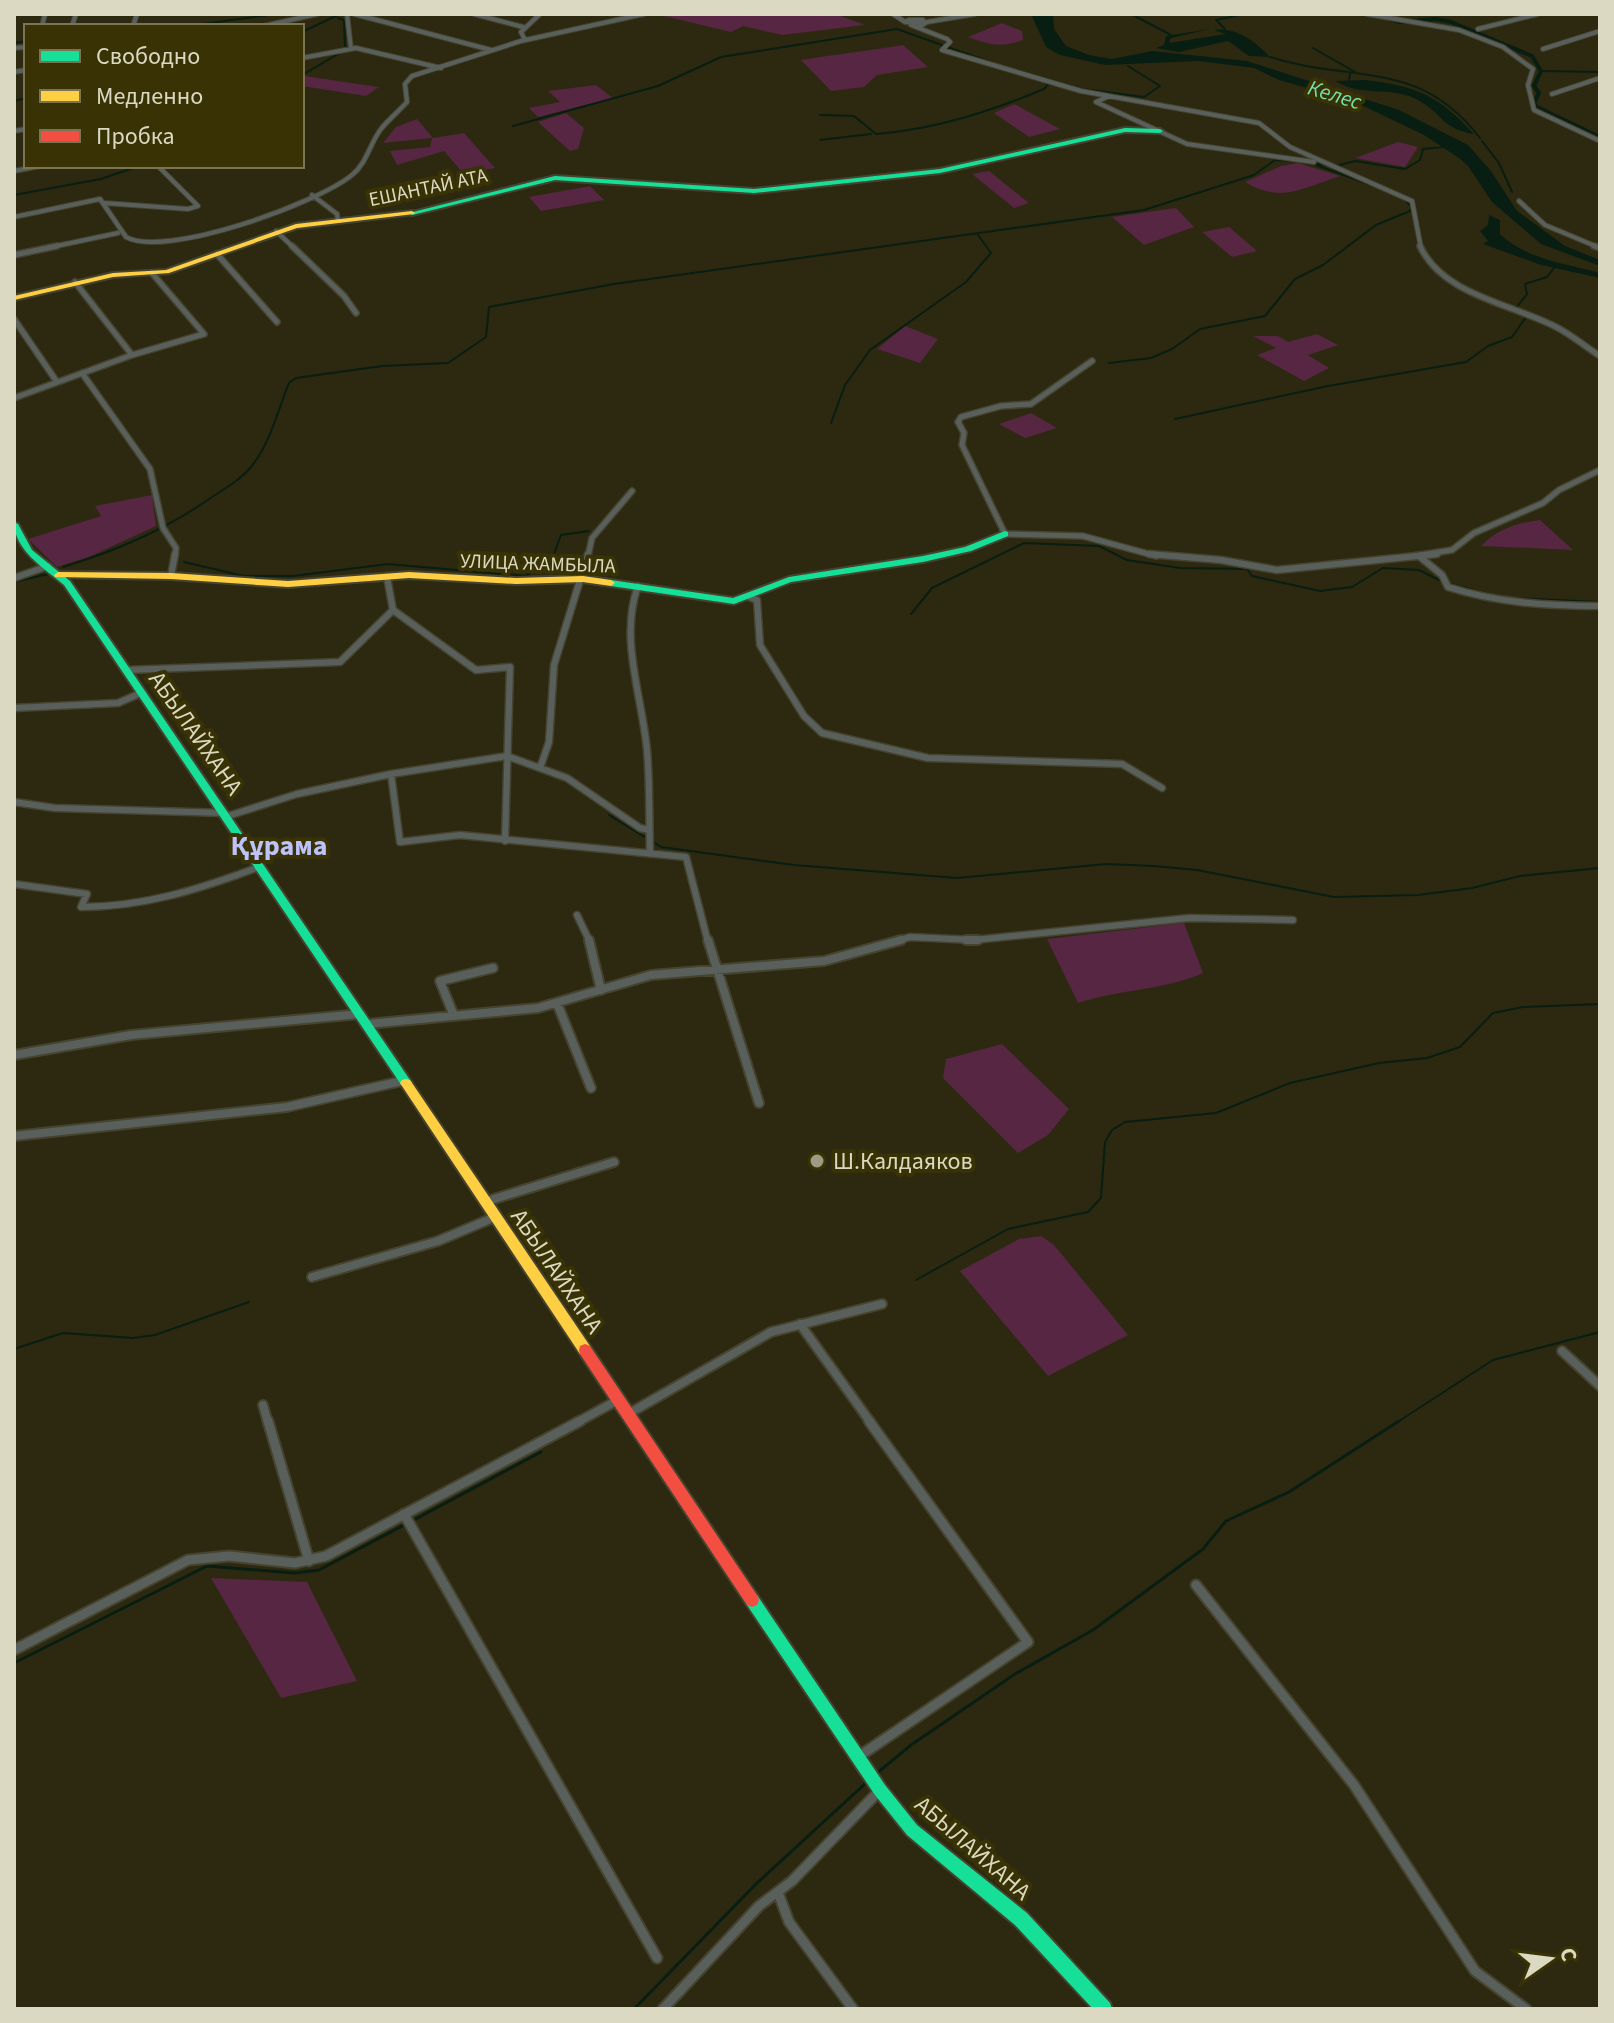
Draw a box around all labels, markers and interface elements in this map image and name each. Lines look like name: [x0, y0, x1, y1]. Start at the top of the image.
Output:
legend: [24, 24, 304, 168]
text: Свободно: [96, 39, 200, 74]
water label: Келес: [1304, 72, 1366, 118]
text: Медленно: [96, 79, 203, 114]
text: Пробка: [96, 119, 175, 154]
street label: ЕШАНТАЙ АТА: [366, 162, 490, 214]
street label: УЛИЦА ЖАМБЫЛА: [460, 547, 616, 581]
street label: АБЫЛАЙХАНА: [140, 664, 251, 802]
district label: Құрама: [230, 826, 328, 866]
place label: Ш.Калдаяков: [833, 1144, 973, 1179]
marker: Ш.Калдаяков: [808, 1152, 826, 1170]
street label: АБЫЛАЙХАНА: [502, 1202, 611, 1341]
street label: АБЫЛАЙХАНА: [907, 1788, 1039, 1909]
north arrow: [1510, 1919, 1590, 1999]
text: С: [1551, 1944, 1586, 1965]

